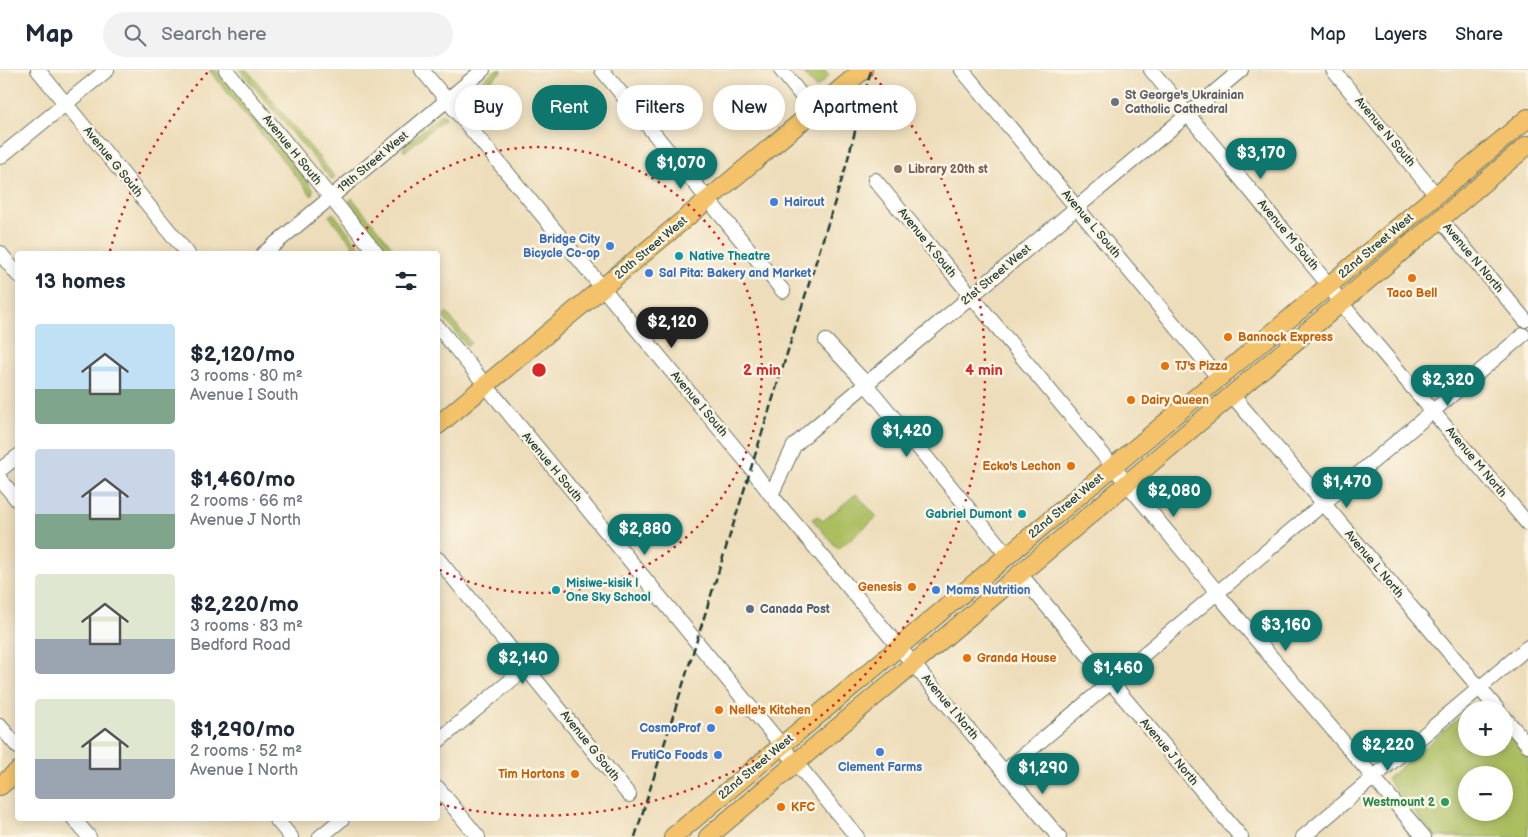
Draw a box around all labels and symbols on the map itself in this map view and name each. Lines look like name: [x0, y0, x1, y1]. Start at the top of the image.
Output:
place label: St George's Ukrainian Catholic Cathedral: [1125, 88, 1244, 117]
street label: Avenue N South: [1351, 94, 1419, 170]
marker: St George's Ukrainian Catholic Cathedral: [1109, 96, 1121, 108]
street label: Avenue H South: [259, 112, 325, 189]
street label: Avenue G South: [80, 124, 146, 201]
street label: 19th Street West: [335, 128, 412, 196]
pin: $3,170: [1220, 138, 1302, 180]
pin: $1,070: [640, 148, 722, 190]
place label: Library 20th st: [908, 162, 988, 177]
marker: Library 20th st: [892, 163, 904, 175]
street label: Avenue L South: [1058, 187, 1124, 261]
place label: Haircut: [784, 195, 825, 210]
marker: Haircut: [768, 196, 780, 208]
street label: Avenue M South: [1254, 197, 1322, 274]
street label: Avenue K South: [894, 205, 960, 281]
street label: 22nd Street West: [1335, 210, 1417, 282]
street label: 20th Street West: [612, 213, 691, 283]
street label: Avenue N North: [1439, 220, 1507, 296]
place label: Bridge City Bicycle Co-op: [523, 232, 600, 261]
marker: Bridge City Bicycle Co-op: [604, 240, 616, 252]
street label: 21st Street West: [958, 241, 1034, 309]
place label: Native Theatre: [689, 249, 770, 264]
marker: Native Theatre: [673, 250, 685, 262]
place label: Sal Pita: Bakery and Market: [659, 266, 811, 281]
marker: Sal Pita: Bakery and Market: [643, 267, 655, 279]
marker: Taco Bell: [1406, 272, 1418, 284]
place label: Taco Bell: [1387, 286, 1437, 301]
pin: $2,120: [631, 306, 713, 349]
place label: Bannock Express: [1238, 330, 1333, 345]
marker: Bannock Express: [1222, 331, 1234, 343]
place label: TJ's Pizza: [1175, 359, 1228, 374]
marker: TJ's Pizza: [1159, 360, 1171, 372]
centre of rings: [530, 361, 548, 379]
text: 2 min: [743, 361, 781, 380]
text: 4 min: [965, 361, 1003, 380]
pin: $2,320: [1407, 364, 1489, 407]
street label: Avenue I South: [667, 368, 731, 440]
place label: Dairy Queen: [1141, 393, 1209, 408]
marker: Dairy Queen: [1125, 394, 1137, 406]
pin: $1,420: [866, 416, 948, 458]
street label: Avenue M North: [1442, 424, 1510, 501]
street label: Avenue H South: [519, 429, 586, 505]
place label: Ecko's Lechon: [983, 459, 1061, 474]
marker: Ecko's Lechon: [1065, 460, 1077, 472]
pin: $1,470: [1306, 466, 1388, 509]
street label: 22nd Street West: [1025, 470, 1107, 542]
pin: $2,080: [1133, 476, 1215, 518]
place label: Gabriel Dumont: [925, 507, 1012, 522]
marker: Gabriel Dumont: [1016, 508, 1028, 520]
pin: $2,880: [604, 514, 686, 556]
street label: Avenue L North: [1341, 527, 1407, 601]
place label: Misiwe-kisik | One Sky School: [566, 576, 651, 605]
place label: Genesis: [858, 580, 902, 595]
marker: Genesis: [906, 581, 918, 593]
place label: Moms Nutrition: [946, 583, 1031, 598]
marker: Misiwe-kisik | One Sky School: [550, 584, 562, 596]
marker: Moms Nutrition: [930, 584, 942, 596]
place label: Canada Post: [760, 602, 830, 617]
marker: Canada Post: [744, 603, 756, 615]
pin: $3,160: [1245, 610, 1327, 652]
pin: $2,140: [482, 642, 564, 685]
place label: Granda House: [977, 651, 1056, 666]
marker: Granda House: [961, 652, 973, 664]
pin: $1,460: [1077, 652, 1159, 695]
street label: Avenue I North: [918, 671, 982, 743]
place label: Nelle's Kitchen: [729, 703, 811, 718]
marker: Nelle's Kitchen: [713, 704, 725, 716]
street label: Avenue G South: [557, 708, 623, 785]
street label: Avenue J North: [1137, 715, 1202, 789]
place label: CosmoProf: [639, 721, 702, 736]
marker: CosmoProf: [705, 722, 717, 734]
pin: $2,220: [1347, 730, 1429, 772]
street label: 22nd Street West: [715, 731, 797, 803]
marker: Clement Farms: [874, 746, 886, 758]
place label: FrutiCo Foods: [631, 748, 708, 763]
marker: FrutiCo Foods: [712, 749, 724, 761]
pin: $1,290: [1002, 752, 1084, 795]
place label: Clement Farms: [838, 760, 922, 775]
place label: Tim Hortons: [498, 767, 565, 782]
marker: Tim Hortons: [569, 768, 581, 780]
place label: Westmount 2: [1363, 795, 1436, 810]
marker: Westmount 2: [1439, 796, 1451, 808]
place label: KFC: [791, 800, 815, 815]
marker: KFC: [775, 801, 787, 813]

